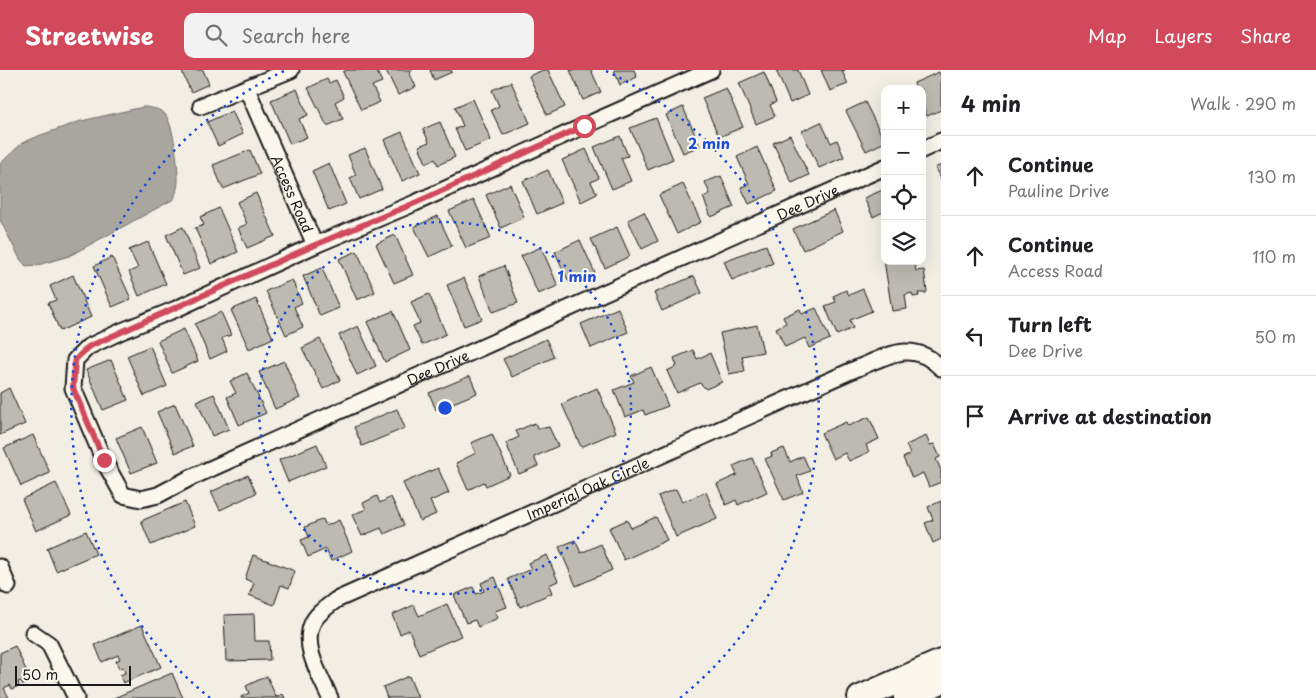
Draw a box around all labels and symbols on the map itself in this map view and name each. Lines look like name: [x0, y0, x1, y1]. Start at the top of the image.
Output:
route start: [573, 115, 596, 138]
text: 2 min: [688, 131, 730, 154]
street label: Access Road: [266, 151, 319, 236]
street label: Dee Drive: [773, 179, 842, 225]
text: 1 min: [558, 264, 596, 287]
street label: Dee Drive: [403, 344, 472, 390]
centre of rings: [436, 399, 454, 417]
route end: [93, 449, 116, 472]
street label: Imperial Oak Circle: [523, 452, 652, 525]
scale bar: [15, 663, 131, 686]

